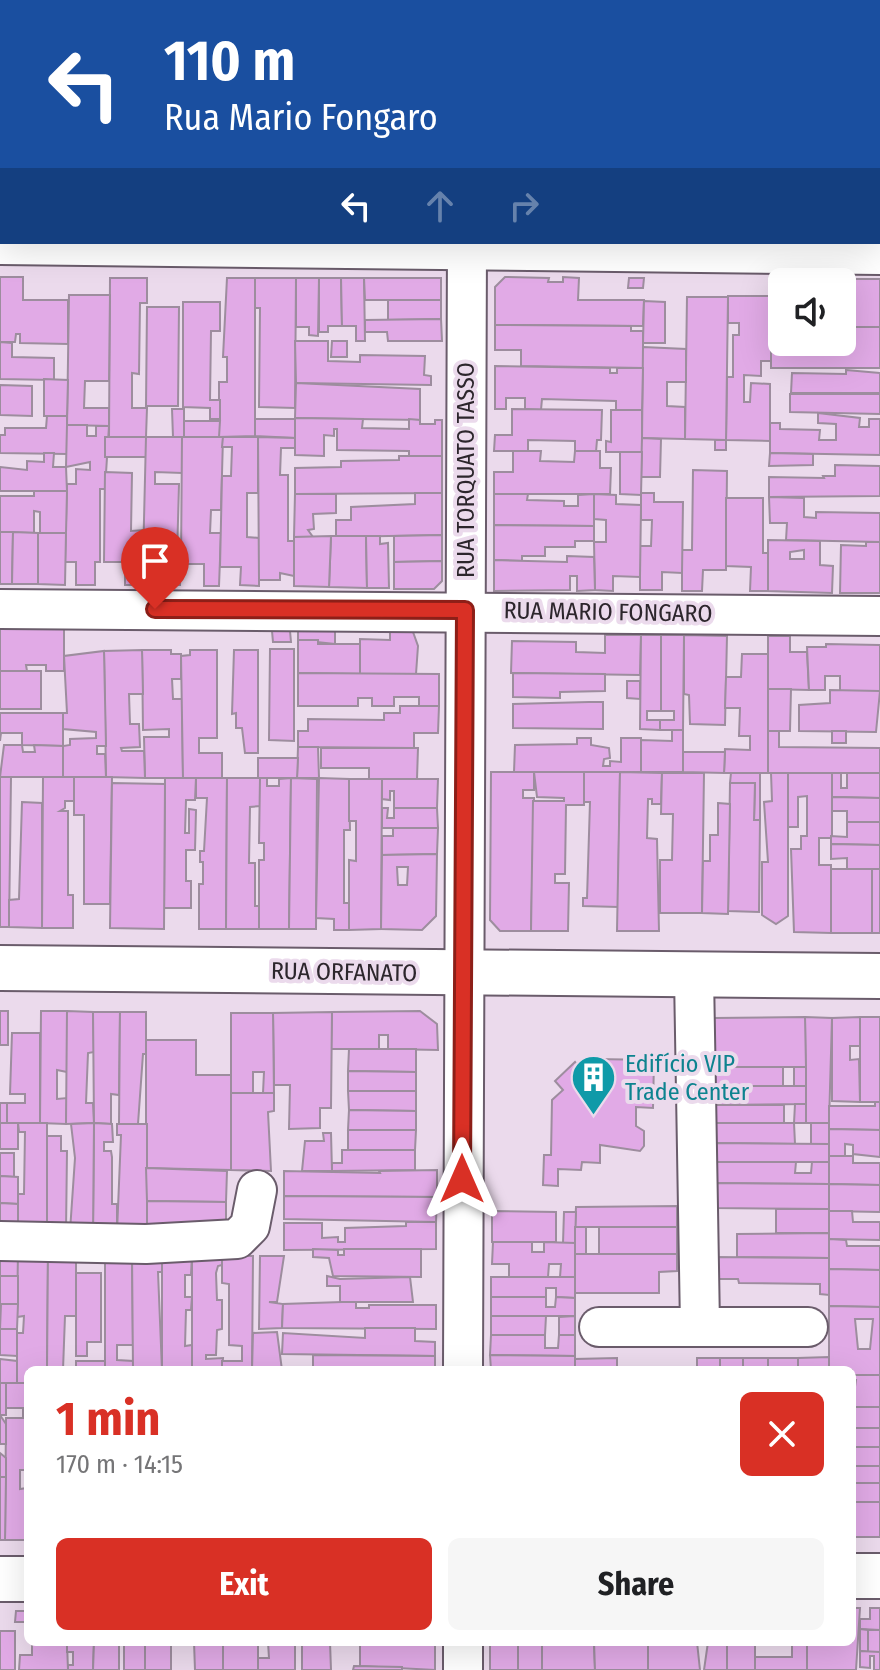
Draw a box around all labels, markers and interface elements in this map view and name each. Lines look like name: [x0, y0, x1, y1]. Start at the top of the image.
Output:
text: 110 m: [164, 28, 295, 95]
icon: left: [32, 32, 136, 136]
text: Rua Mario Fongaro: [164, 96, 438, 140]
icon: left: [334, 184, 378, 228]
icon: ahead: [418, 184, 462, 228]
icon: right: [502, 184, 546, 228]
map controls: [768, 268, 856, 356]
button: sound: [768, 268, 856, 356]
street label: RUA TORQUATO TASSO: [452, 362, 480, 578]
pin: [121, 527, 189, 609]
icon: arrive: [133, 539, 177, 583]
street label: RUA MARIO FONGARO: [503, 596, 713, 628]
street label: RUA ORFANATO: [271, 957, 417, 987]
place label: Edifício VIP Trade Center: [625, 1050, 750, 1106]
building icon: Edifício VIP Trade Center: [570, 1054, 618, 1117]
position arrow: [420, 1137, 504, 1221]
text: 1 min: [56, 1390, 161, 1448]
button: close: [740, 1392, 824, 1476]
text: 170 m · 14:15: [56, 1449, 183, 1480]
button: Exit: [56, 1538, 432, 1630]
button: Share: [448, 1538, 824, 1630]

